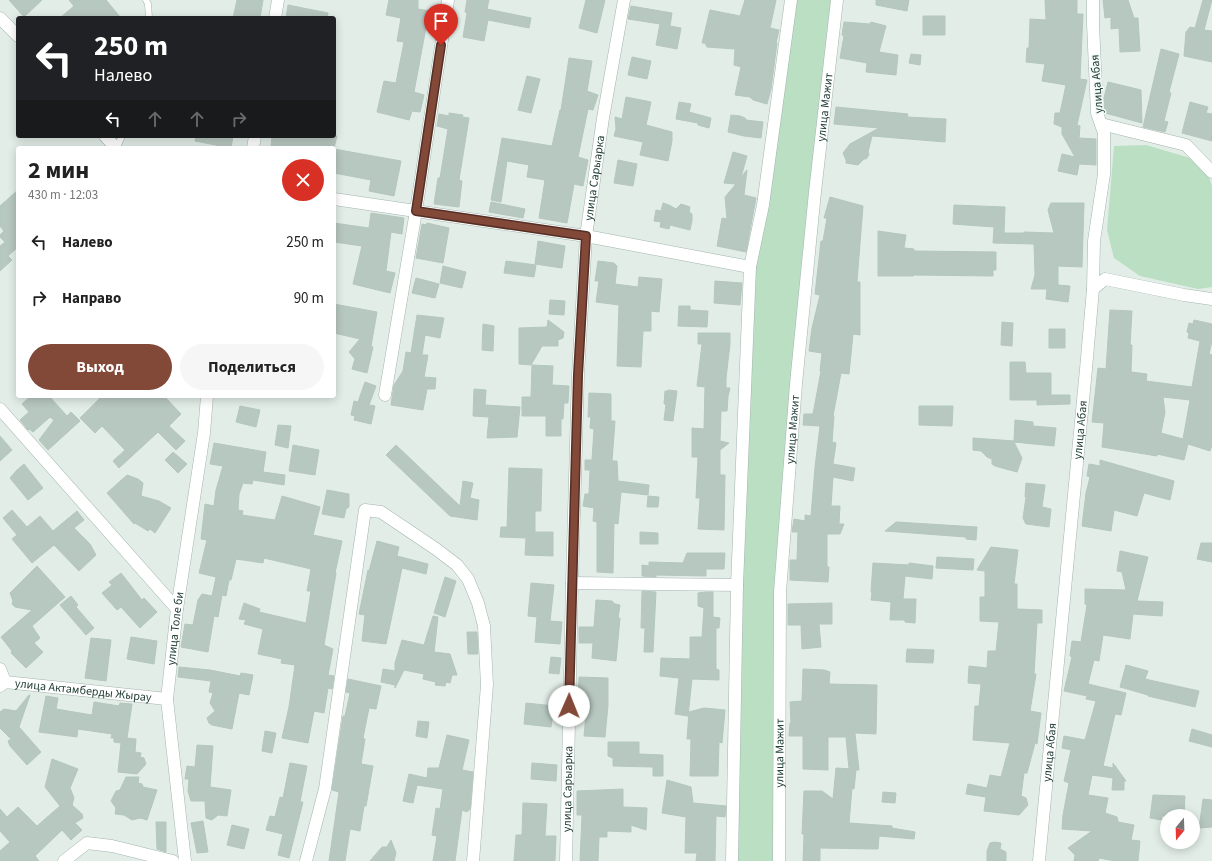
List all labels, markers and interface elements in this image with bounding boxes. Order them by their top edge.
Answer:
pin [424,4,458,45]
icon: arrive [430,10,452,32]
text: 250 m [94,26,168,66]
icon: left [28,32,80,84]
street label: улица Абая [1086,54,1108,114]
text: Налево [94,63,152,88]
street label: улица Мажит [812,71,837,142]
icon: left [102,108,124,130]
icon: ahead [144,108,166,130]
icon: ahead [186,108,208,130]
icon: right [228,108,250,130]
street label: улица Сарыарка [580,134,609,222]
text: 2 мин [28,153,89,188]
button: close [282,159,324,201]
text: 430 m · 12:03 [28,186,98,204]
icon: left [28,231,50,253]
text: Налево [62,232,113,253]
text: 250 m [286,232,324,253]
icon: right [28,287,50,309]
text: Направо [62,288,121,309]
text: 90 m [294,288,324,309]
button: Выход [28,344,172,390]
button: Поделиться [180,344,324,390]
street label: улица Мажит [781,394,804,465]
street label: улица Абая [1069,400,1091,460]
street label: улица Толе би [162,590,188,666]
street label: улица Актамберды Жырау [14,675,153,706]
position arrow [548,685,590,727]
street label: улица Мажит [771,718,788,788]
street label: улица Абая [1038,722,1061,783]
street label: улица Сарыарка [558,746,577,832]
north arrow [1160,809,1200,849]
map controls [1160,809,1200,849]

